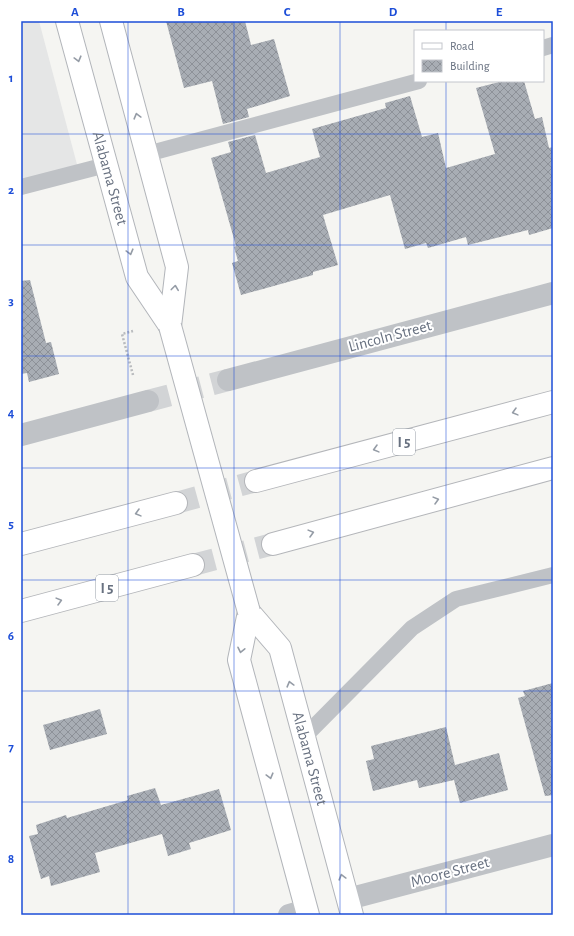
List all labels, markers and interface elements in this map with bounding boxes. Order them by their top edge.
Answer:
text: A [71,6,79,19]
text: B [177,6,185,19]
text: C [284,6,291,19]
text: D [389,6,398,19]
text: E [496,6,503,19]
legend [414,30,544,82]
text: Road [450,40,474,52]
one-way arrow [73,55,81,62]
text: Building [450,60,490,72]
text: 1 [9,72,13,85]
one-way arrow [133,113,141,119]
street label: Alabama Street [90,130,130,227]
text: 2 [8,184,14,197]
one-way arrow [125,248,134,255]
one-way arrow [170,284,179,291]
text: 3 [8,295,14,308]
street label: Lincoln Street [347,317,433,355]
text: 4 [8,407,15,420]
one-way arrow [512,407,519,416]
road number: I 5 [393,429,415,455]
one-way arrow [373,444,380,453]
one-way arrow [432,496,439,505]
one-way arrow [135,508,142,516]
text: 5 [8,518,14,531]
one-way arrow [307,530,314,538]
road number: I 5 [96,575,118,601]
one-way arrow [55,597,62,606]
text: 6 [8,630,14,643]
one-way arrow [238,647,246,653]
one-way arrow [286,681,294,688]
street label: Alabama Street [290,710,330,807]
text: 7 [8,741,14,754]
one-way arrow [265,772,274,779]
text: 8 [8,853,14,866]
street label: Moore Street [409,854,491,890]
one-way arrow [338,874,347,881]

